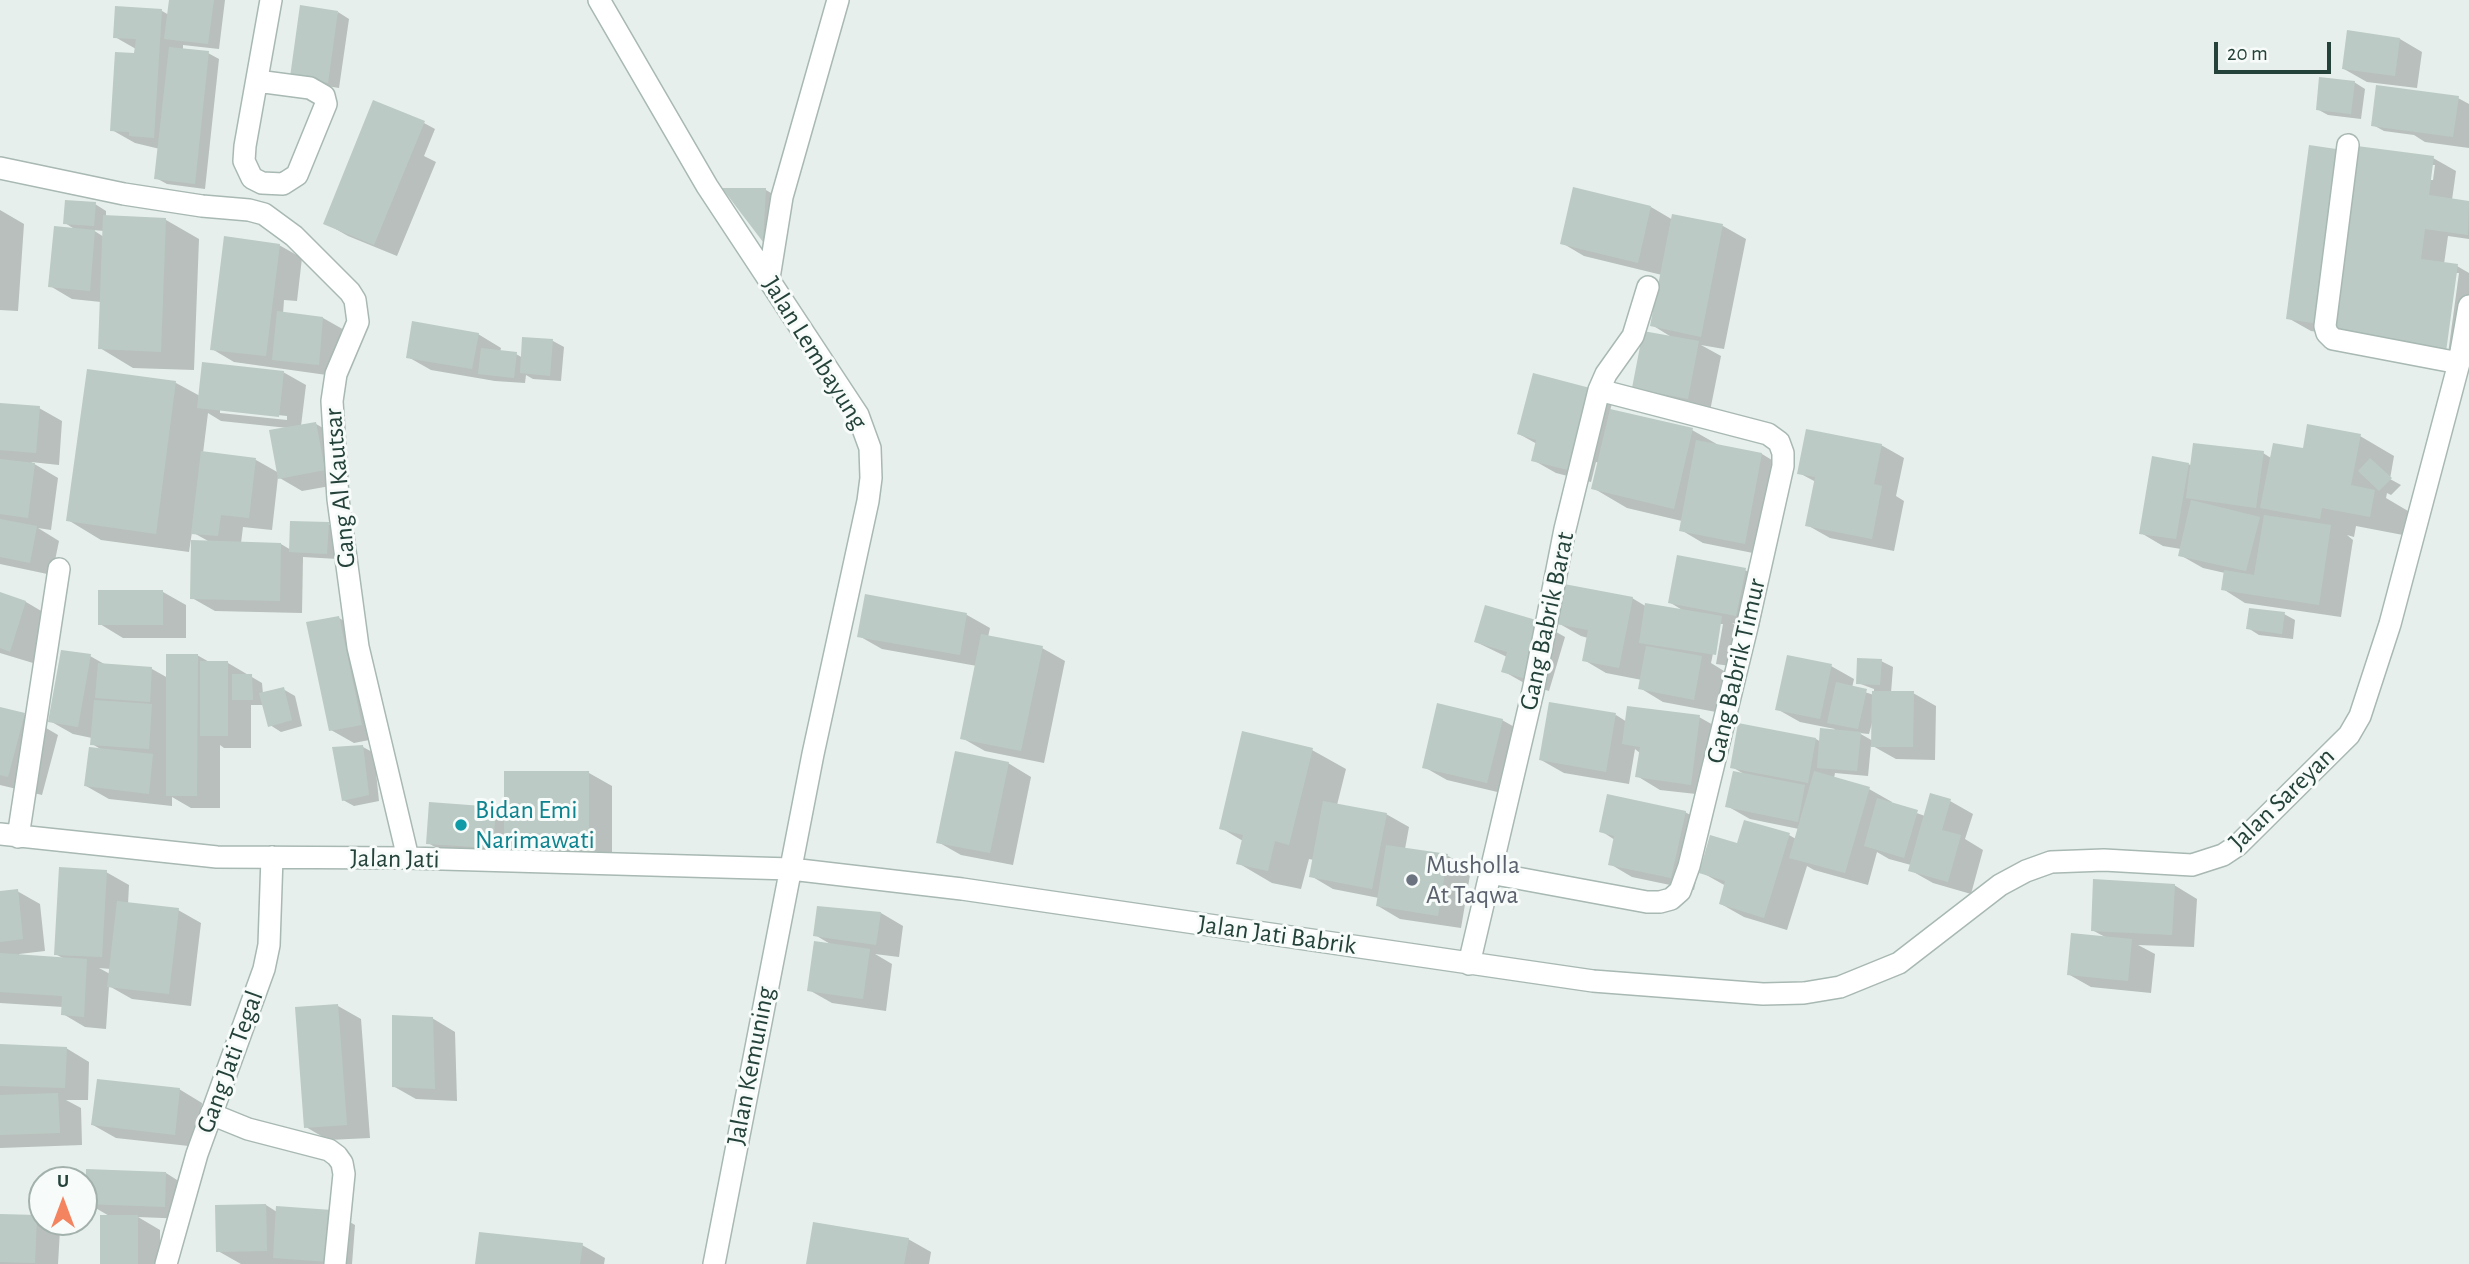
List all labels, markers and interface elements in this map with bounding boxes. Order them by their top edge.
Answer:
scale bar [2217,28,2334,72]
text: 20 m [2227,43,2268,64]
street label: Jalan Lembayung [756,271,874,435]
street label: Gang Al Kautsar [317,407,363,569]
street label: Gang Babrik Barat [1513,529,1581,713]
street label: Gang Babrik Timur [1700,576,1772,766]
street label: Jalan Sareyan [2223,741,2341,857]
place label: Bidan Emi Narimawati [475,794,595,856]
marker: Bidan Emi Narimawati [453,817,469,833]
street label: Jalan Jati [350,843,440,875]
place label: Musholla At Taqwa [1426,849,1520,910]
marker: Musholla At Taqwa [1404,872,1420,888]
street label: Jalan Jati Babrik [1196,908,1358,962]
street label: Jalan Kemuning [720,984,782,1148]
street label: Gang Jati Tegal [190,986,270,1138]
north arrow [28,1166,98,1236]
text: U [57,1172,69,1191]

